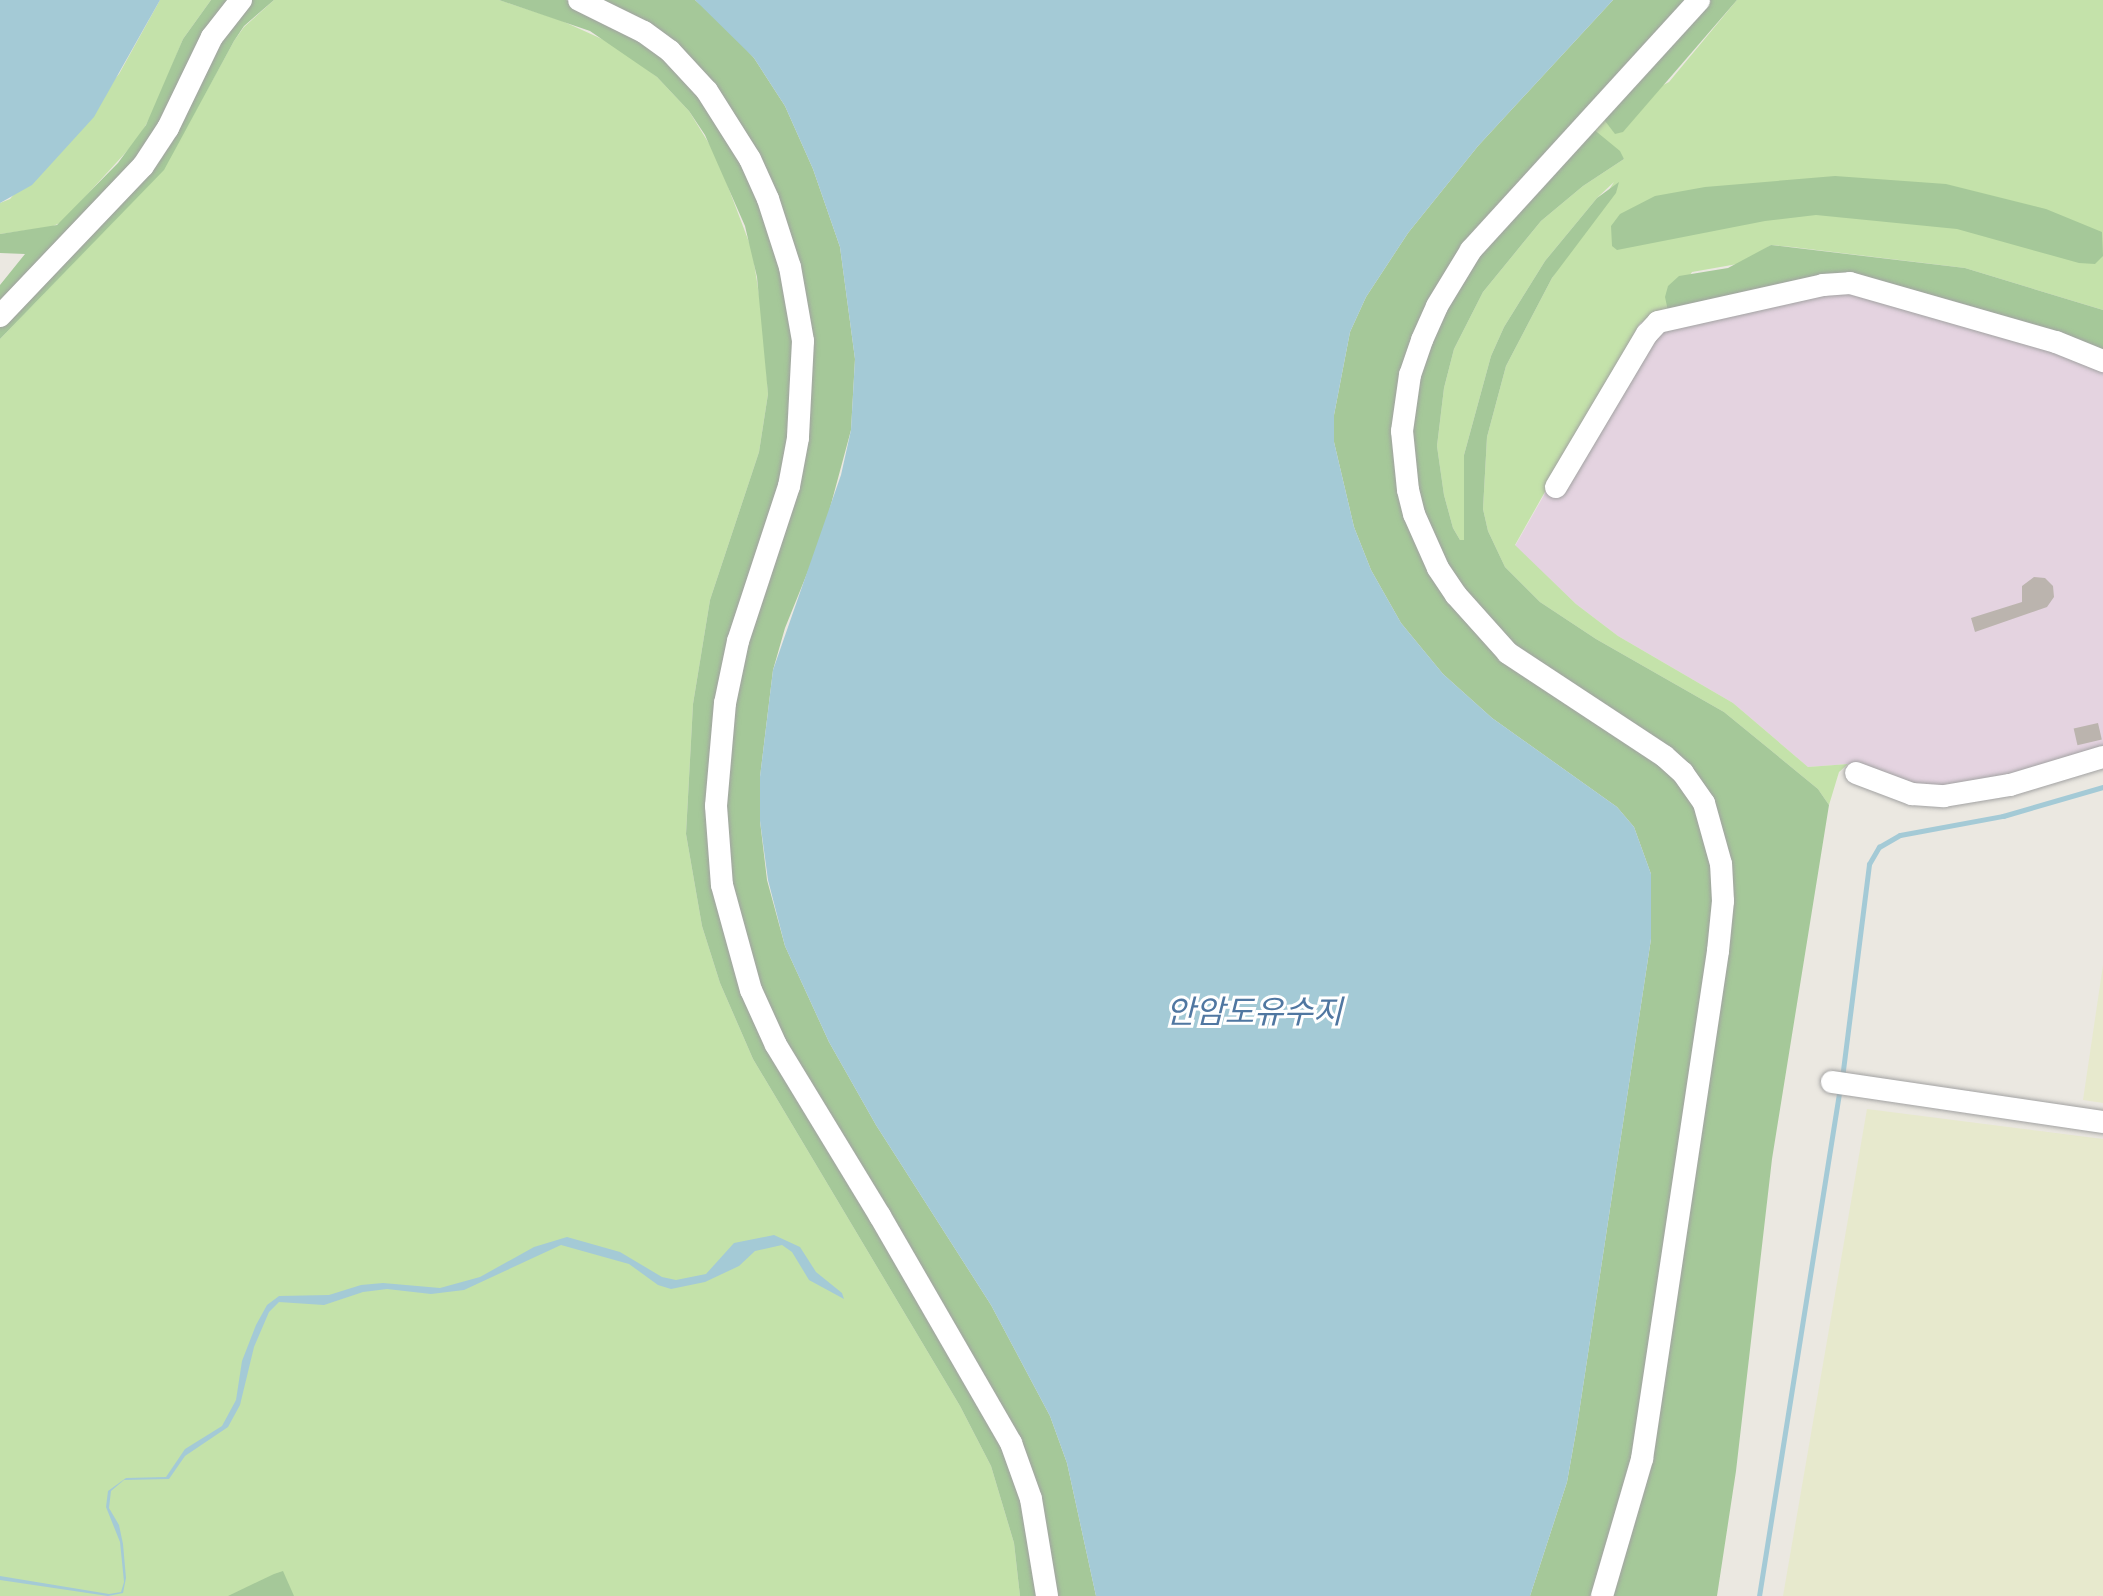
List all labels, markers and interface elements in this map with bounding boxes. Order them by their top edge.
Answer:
water label: 안암도유수지 [1166,995,1342,1033]

